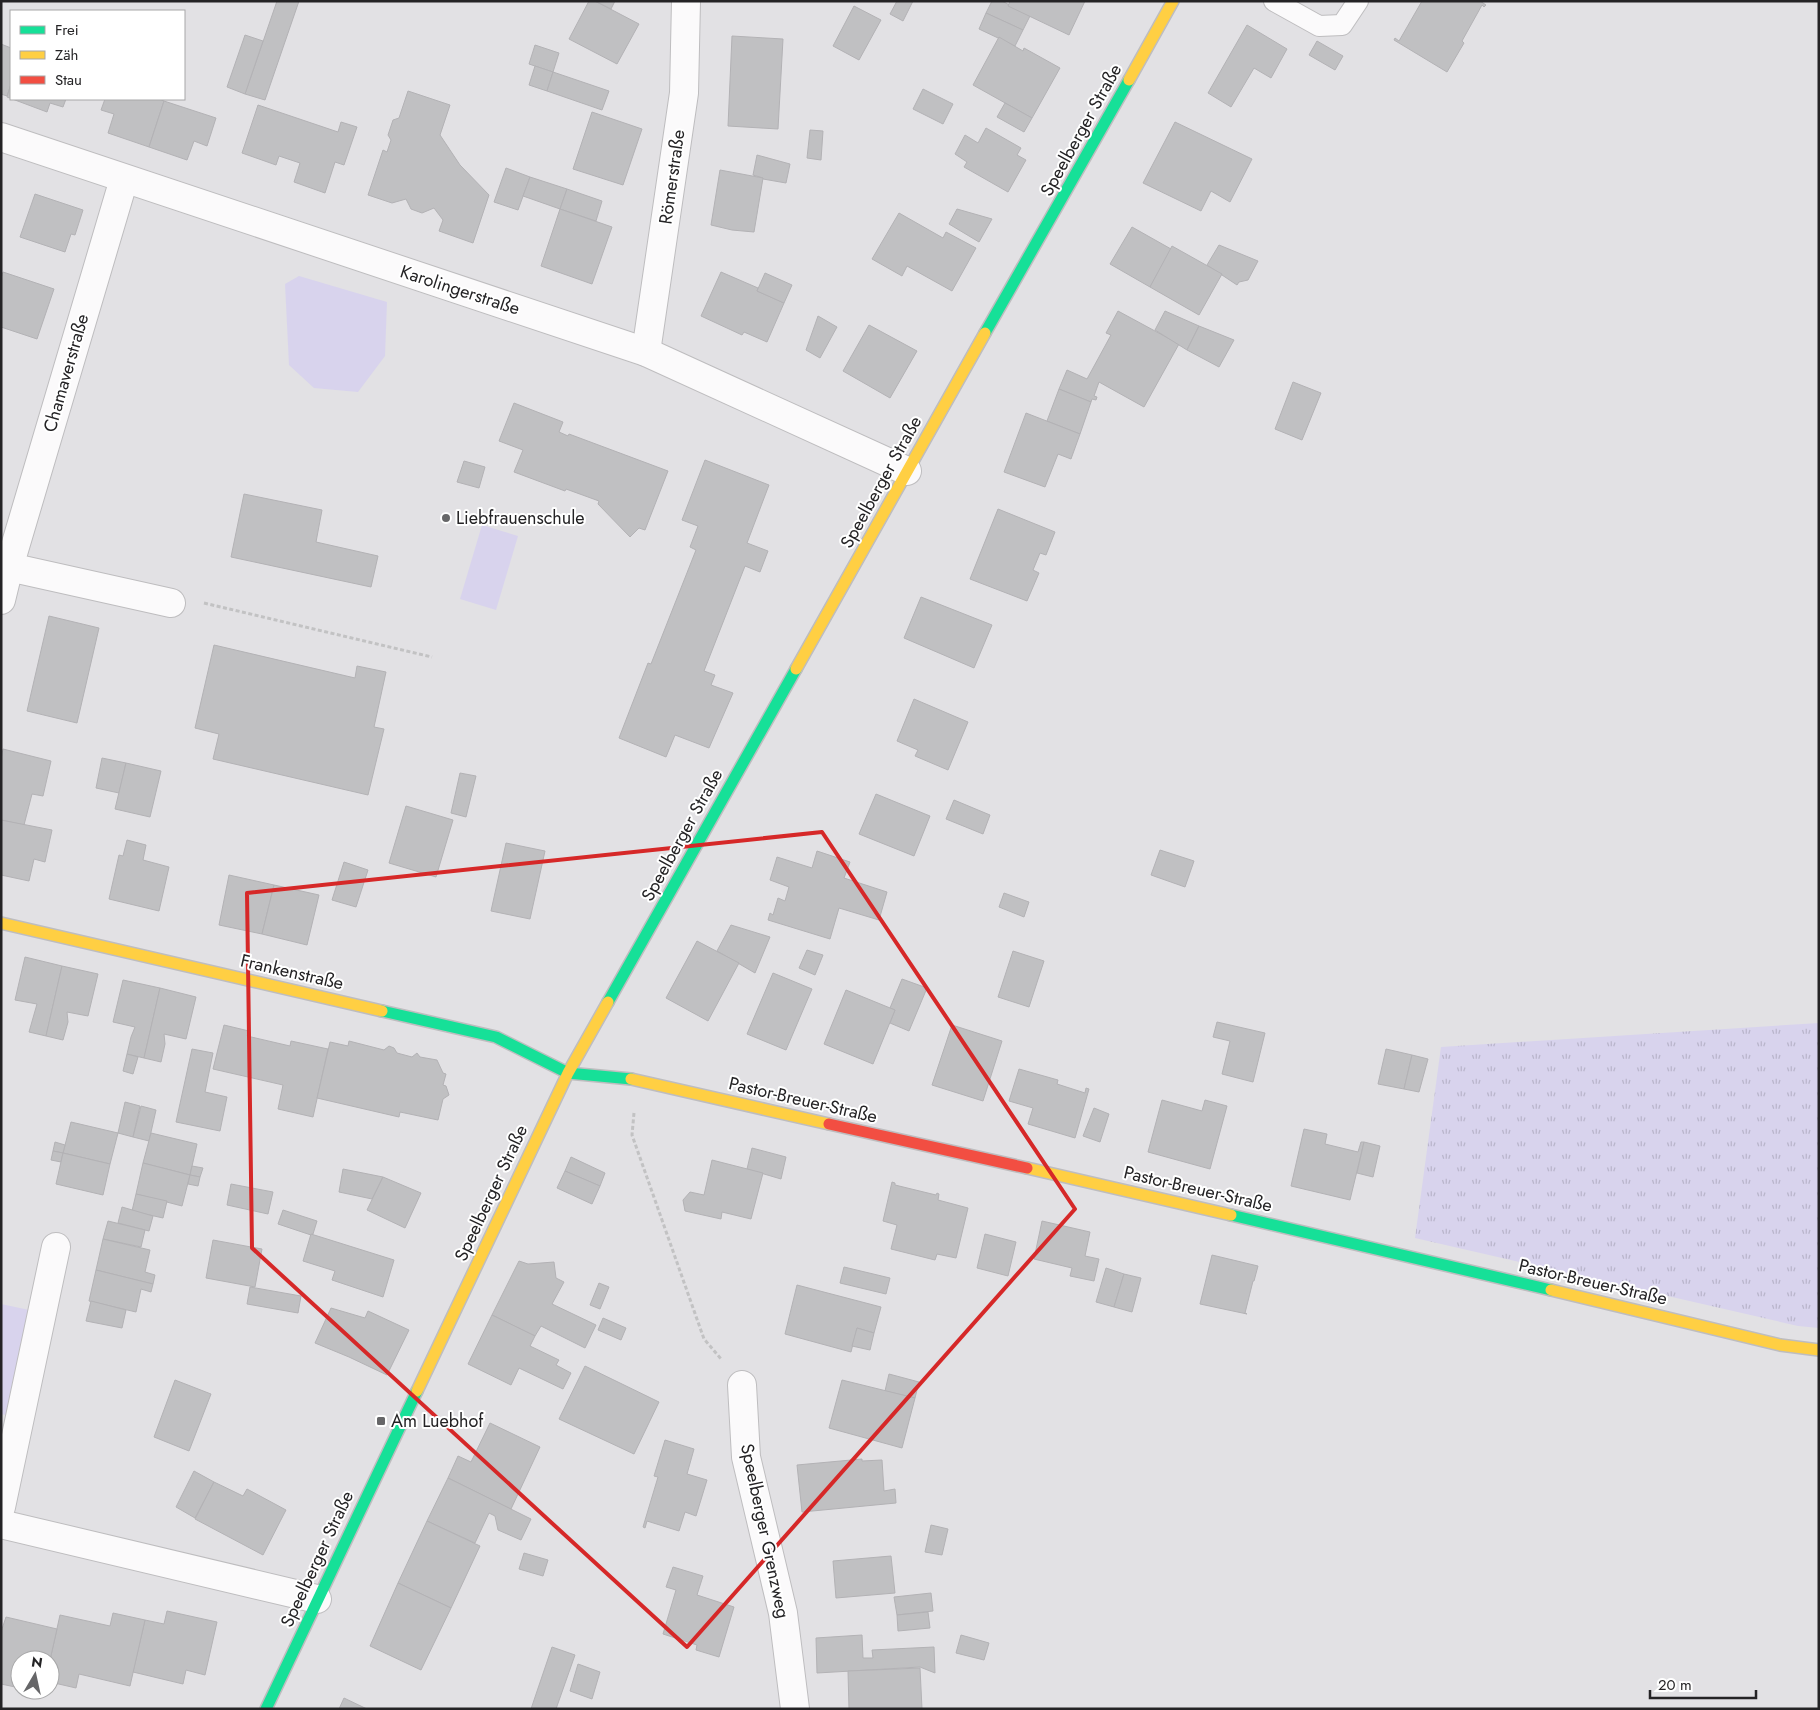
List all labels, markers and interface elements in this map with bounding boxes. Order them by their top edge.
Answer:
legend [10,10,185,100]
text: Frei [55,19,79,41]
text: Zäh [55,44,78,66]
street label: Speelberger Straße [1034,59,1128,201]
text: Stau [55,69,82,91]
street label: Römerstraße [652,128,692,226]
street label: Karolingerstraße [397,258,523,322]
street label: Chamaverstraße [37,311,95,435]
street label: Speelberger Straße [834,411,928,553]
place label: Liebfrauenschule [456,505,585,531]
marker: Liebfrauenschule [440,512,452,524]
street label: Speelberger Straße [635,764,729,906]
street label: Frankenstraße [238,948,346,996]
street label: Pastor-Breuer-Straße [726,1070,880,1130]
street label: Speelberger Straße [448,1121,534,1265]
street label: Pastor-Breuer-Straße [1121,1159,1275,1219]
street label: Pastor-Breuer-Straße [1516,1252,1670,1312]
place label: Am Luebhof [391,1408,484,1434]
marker: Am Luebhof [375,1415,387,1427]
street label: Speelberger Grenzweg [734,1441,796,1621]
street label: Speelberger Straße [274,1487,360,1631]
north arrow [10,1650,60,1700]
text: N [30,1651,44,1673]
scale bar [1650,1668,1756,1700]
text: 20 m [1658,1674,1692,1696]

